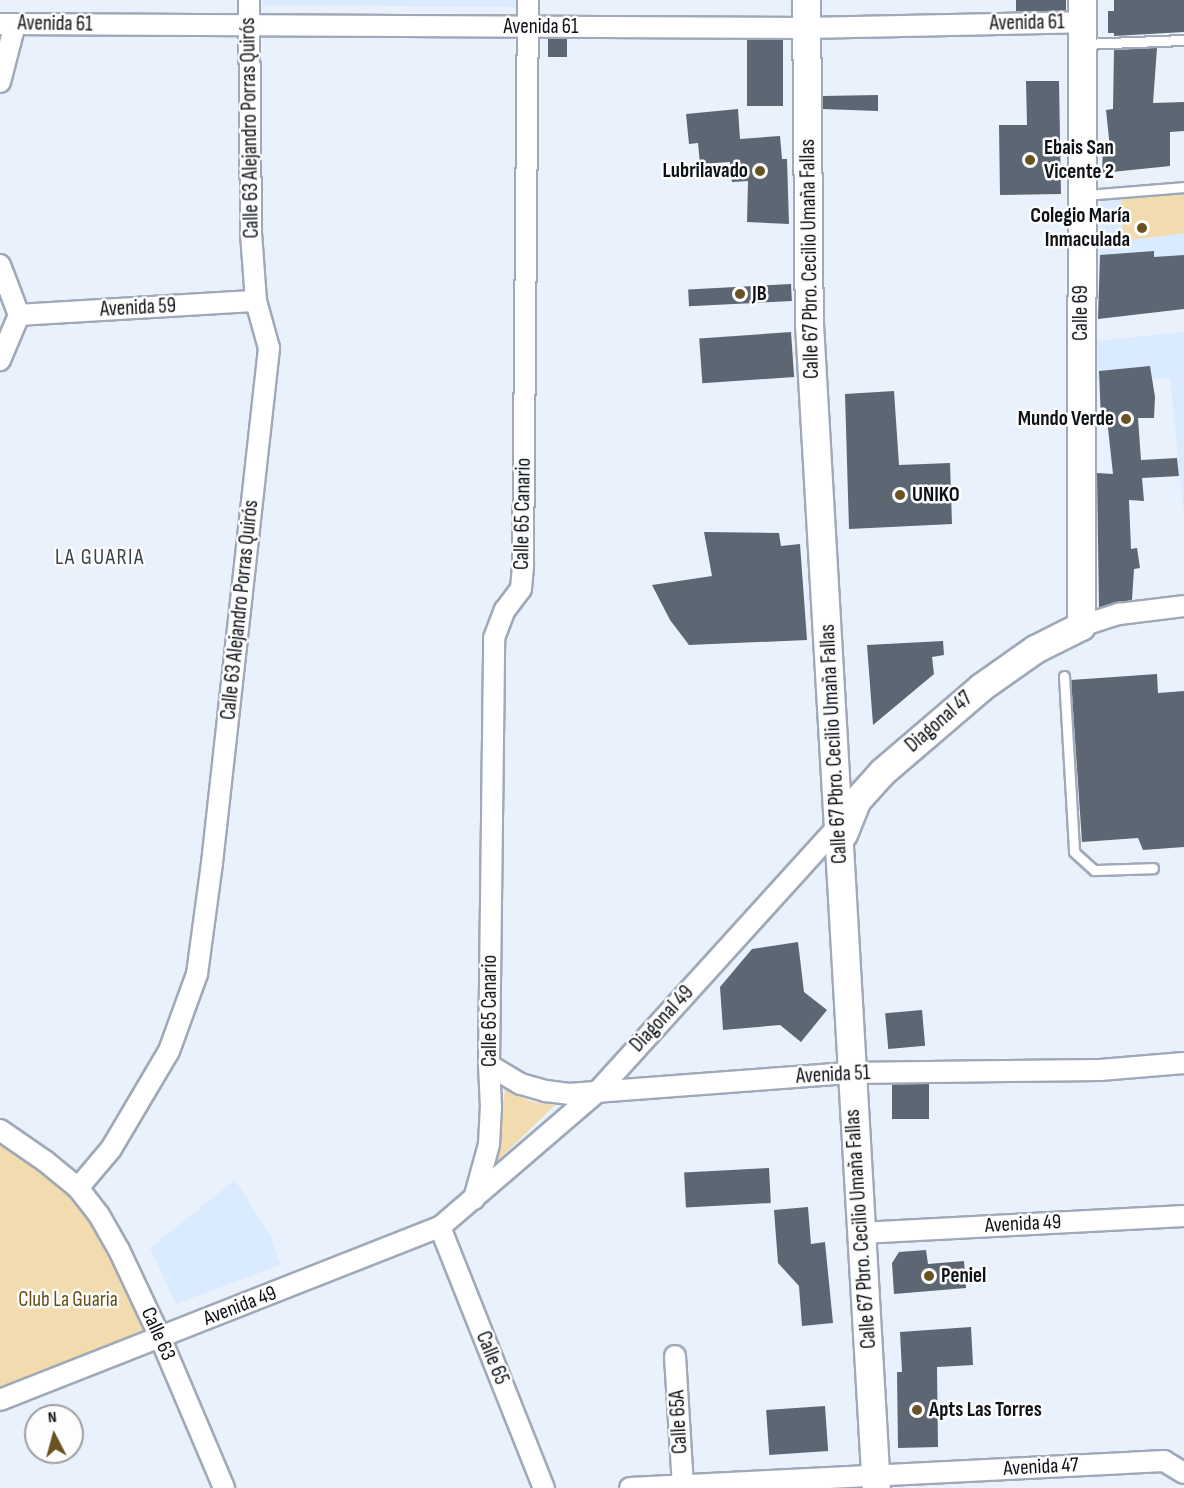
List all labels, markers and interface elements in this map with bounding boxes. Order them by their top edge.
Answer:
street label: Avenida 61 [989,10,1065,36]
street label: Avenida 61 [17,11,93,37]
street label: Avenida 61 [504,14,578,40]
street label: Calle 63 Alejandro Porras Quirós [235,17,265,239]
place label: Ebais San Vicente 2 [1044,135,1114,185]
street label: Calle 67 Pbro. Cecilio Umaña Fallas [795,139,825,379]
marker: Ebais San Vicente 2 [1021,151,1039,169]
place label: Lubrilavado [663,158,748,184]
marker: Lubrilavado [753,164,767,178]
place label: Colegio María Inmaculada [1030,203,1130,253]
marker: Colegio María Inmaculada [1135,221,1149,235]
place label: JB [752,281,767,307]
street label: Calle 69 [1068,285,1094,341]
marker: JB [733,287,747,301]
street label: Avenida 59 [99,293,177,323]
place label: Mundo Verde [1018,406,1114,432]
marker: Mundo Verde [1119,412,1133,426]
street label: Calle 65 Canario [509,458,537,570]
place label: UNIKO [912,482,960,508]
marker: UNIKO [893,488,907,502]
street label: Calle 63 Alejandro Porras Quirós [216,499,264,721]
district label: LA GUARIA [55,545,145,571]
street label: Calle 67 Pbro. Cecilio Umaña Fallas [815,623,853,865]
street label: Diagonal 47 [900,686,978,758]
street label: Calle 65 Canario [477,955,503,1067]
street label: Diagonal 49 [625,981,699,1057]
street label: Avenida 51 [795,1060,871,1090]
street label: Calle 67 Pbro. Cecilio Umaña Fallas [840,1108,882,1350]
street label: Avenida 49 [984,1209,1062,1239]
place label: Peniel [941,1263,986,1289]
marker: Peniel [922,1269,936,1283]
street label: Avenida 49 [200,1281,280,1331]
park label: Club La Guaria [18,1287,118,1313]
street label: Calle 63 [135,1304,181,1364]
street label: Calle 65 [470,1328,514,1388]
street label: Calle 65A [665,1389,693,1455]
place label: Apts Las Torres [929,1397,1042,1423]
marker: Apts Las Torres [910,1403,924,1417]
north arrow [24,1404,84,1464]
text: N [47,1408,58,1427]
street label: Avenida 47 [1003,1452,1079,1482]

